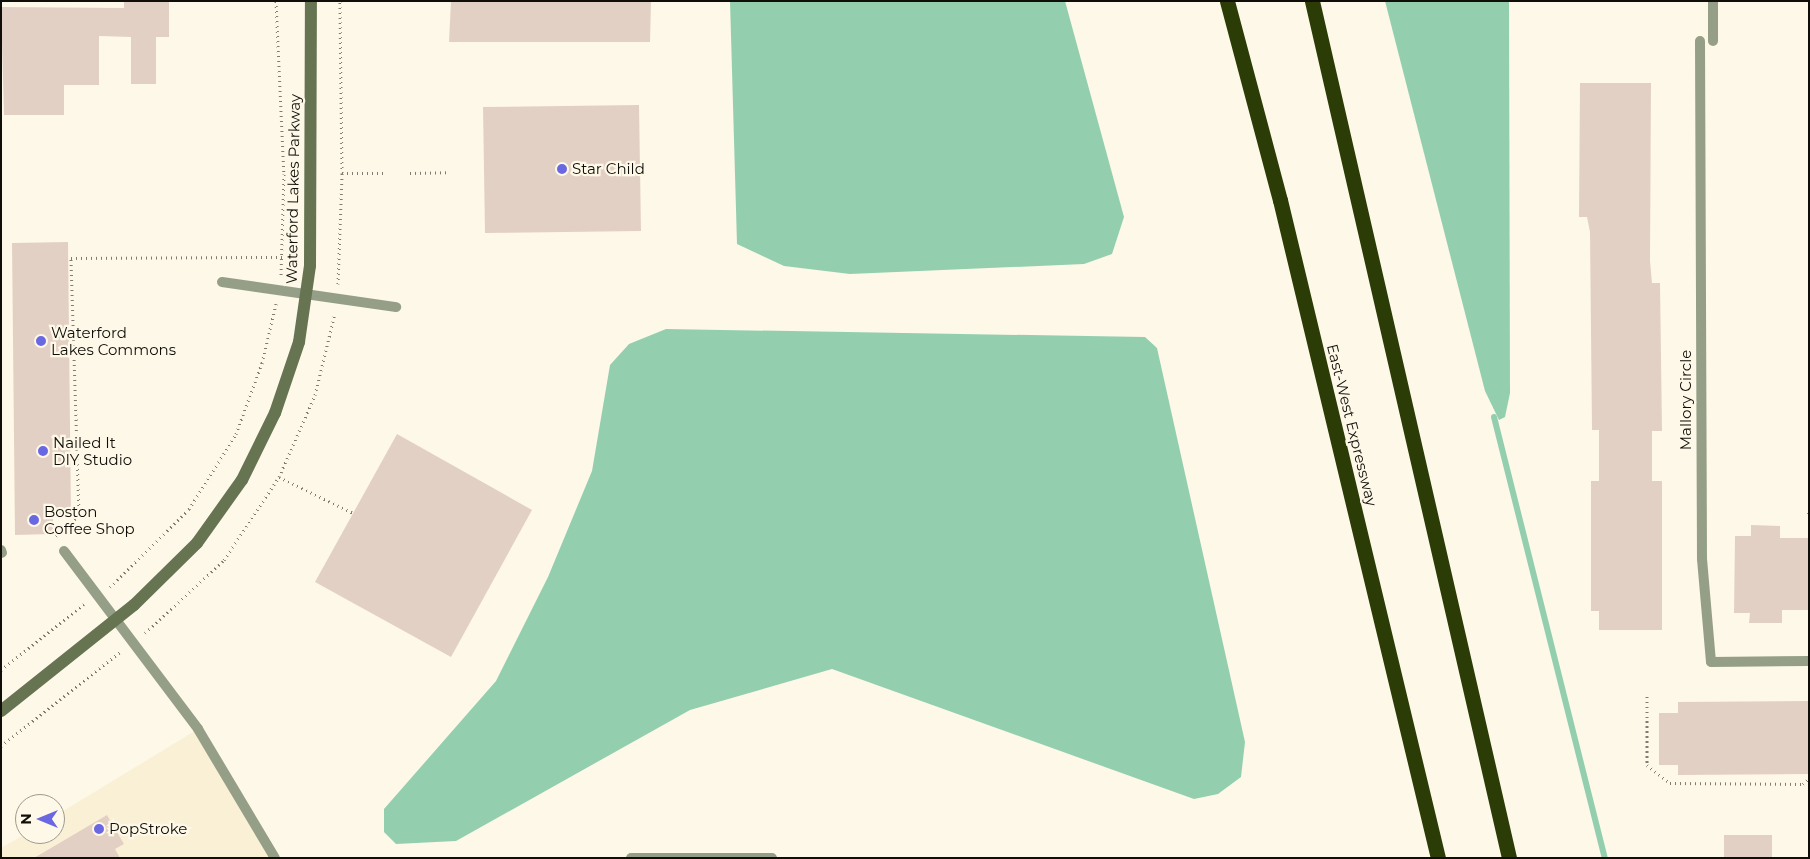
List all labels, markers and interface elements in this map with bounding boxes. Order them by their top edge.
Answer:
street label: Waterford Lakes Parkway [282,94,304,284]
place label: Star Child [572,160,645,178]
marker: Star Child [556,163,568,175]
place label: Waterford Lakes Commons [51,323,176,358]
marker: Waterford Lakes Commons [35,335,47,347]
street label: East-West Expressway [1323,342,1381,508]
street label: Mallory Circle [1677,350,1695,450]
place label: Nailed It DIY Studio [53,433,132,468]
marker: Nailed It DIY Studio [37,445,49,457]
place label: Boston Coffee Shop [44,502,135,537]
marker: Boston Coffee Shop [28,514,40,526]
north arrow [15,794,65,844]
text: N [17,813,35,825]
place label: PopStroke [109,820,187,838]
marker: PopStroke [93,823,105,835]

